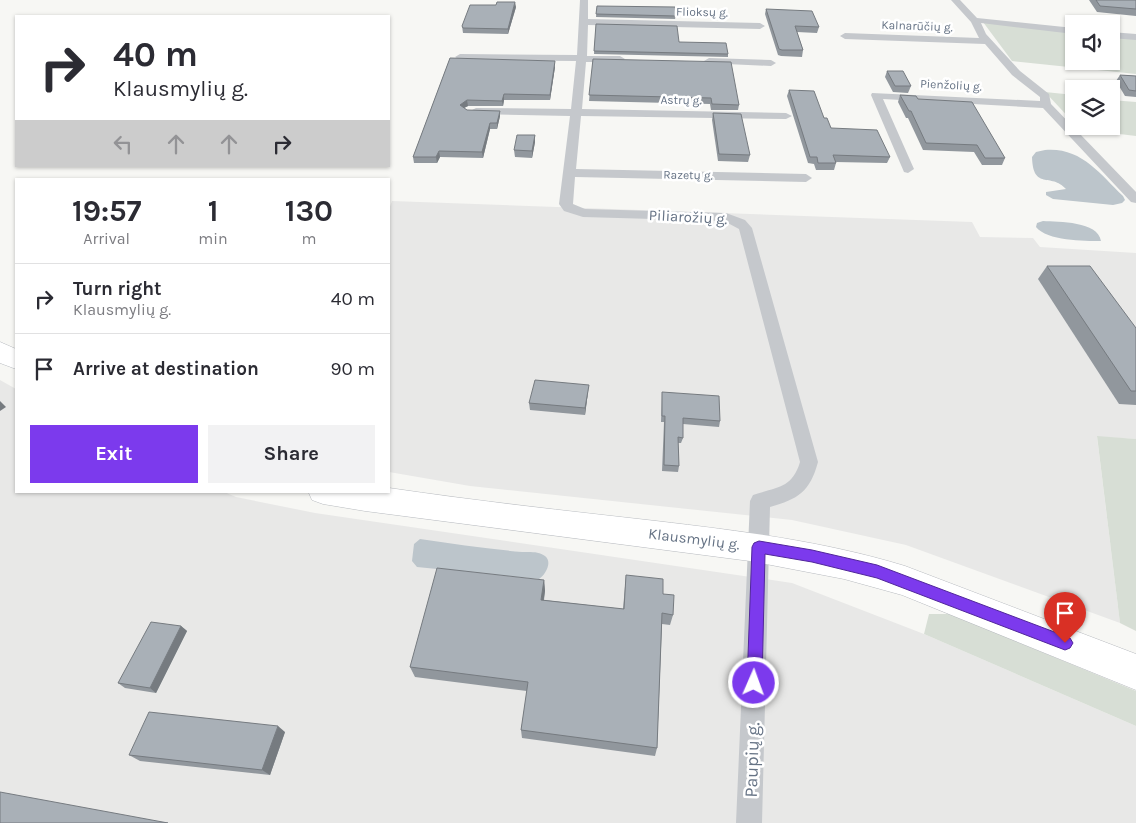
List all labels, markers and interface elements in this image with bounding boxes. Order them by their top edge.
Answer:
street label: Flioksų g. [676,5,728,19]
map controls [1065,15,1120,135]
button: sound [1065,15,1120,70]
street label: Kalnarūčių g. [881,18,953,34]
text: 40 m [113,34,198,75]
icon: right [30,35,95,100]
text: Klausmylių g. [113,76,248,102]
street label: Pienžolių g. [920,76,982,94]
button: layers [1065,80,1120,135]
street label: Astrų g. [660,93,702,107]
icon: left [109,130,137,158]
icon: ahead [162,130,190,158]
icon: ahead [215,130,243,158]
icon: right [268,130,296,158]
street label: Razetų g. [663,168,713,182]
text: 19:57 [72,193,141,229]
text: 1 [208,193,218,229]
text: 130 [285,193,333,229]
street label: Piliarožių g. [648,206,728,228]
text: Arrival [83,229,130,248]
text: min [198,229,228,248]
text: m [301,229,316,248]
text: Turn right [73,278,162,300]
icon: right [30,285,58,313]
text: 40 m [331,288,375,310]
text: Klausmylių g. [73,300,171,319]
icon: arrive [30,355,58,383]
text: Arrive at destination [73,358,259,380]
text: 90 m [330,358,375,380]
button: Exit [30,425,198,483]
button: Share [208,425,375,483]
street label: Klausmylių g. [647,524,741,554]
pin [1044,592,1086,643]
icon: arrive [1051,599,1079,627]
position arrow [727,656,779,708]
street label: Paupių g. [740,722,764,798]

